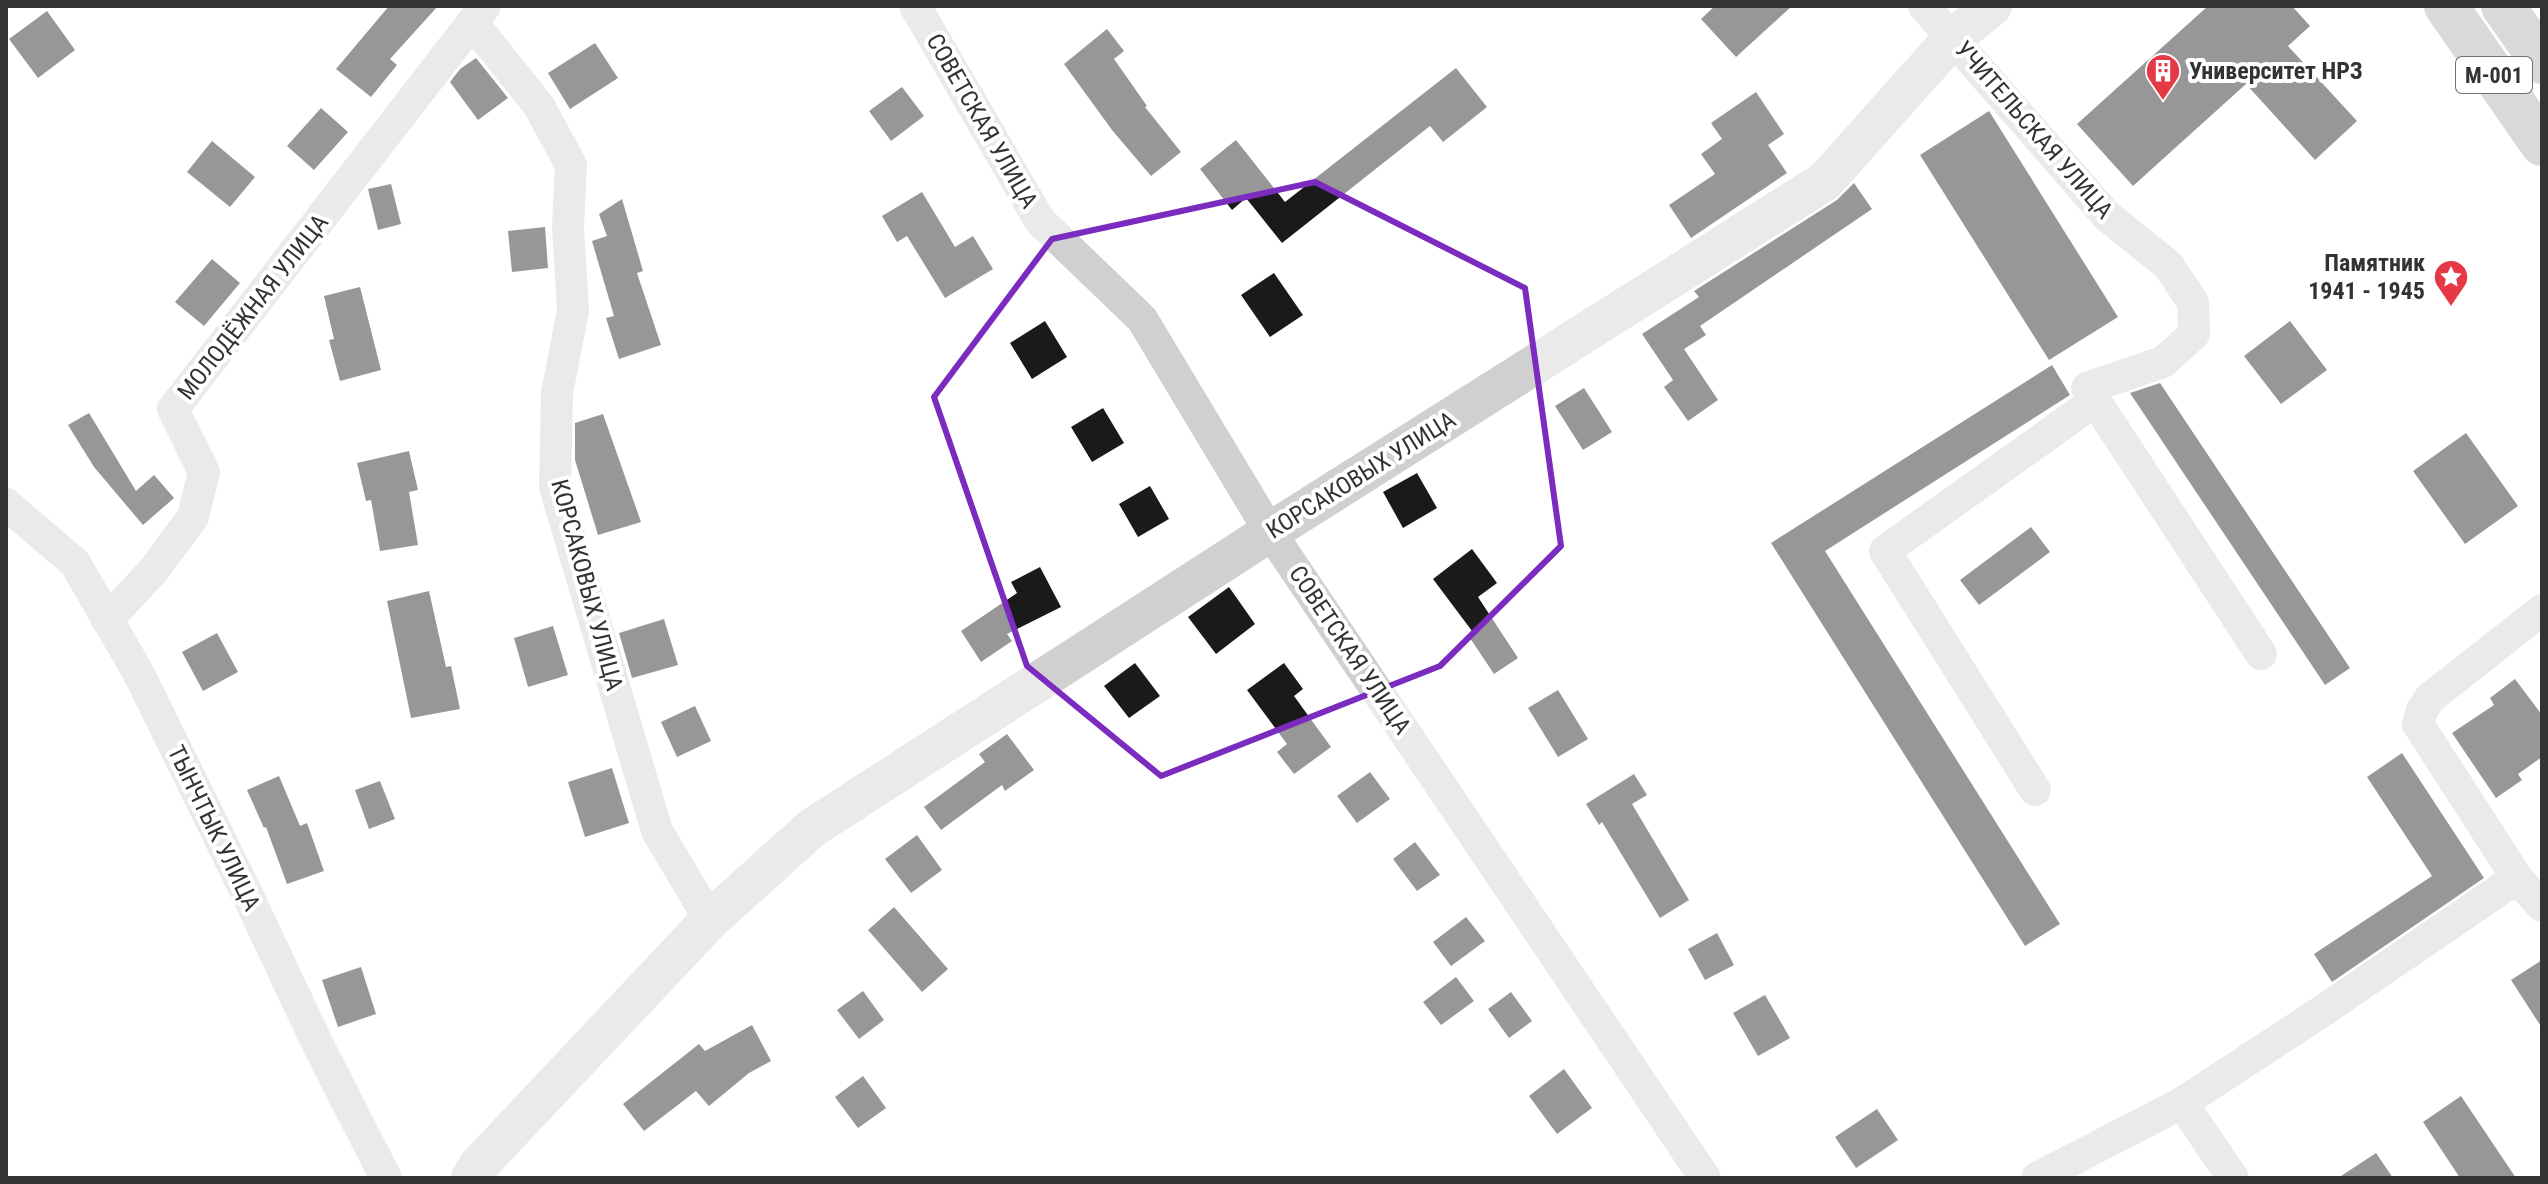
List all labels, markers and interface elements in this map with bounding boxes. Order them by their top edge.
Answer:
street label: СОВЕТСКАЯ УЛИЦА [921,29,1043,213]
street label: УЧИТЕЛЬСКАЯ УЛИЦА [1949,36,2119,225]
building icon: Университет НРЗ [2144,52,2182,102]
place label: Университет НРЗ [2189,57,2363,85]
road number: M-001 [2456,57,2532,93]
street label: МОЛОДЁЖНАЯ УЛИЦА [172,209,334,405]
place label: Памятник 1941 - 1945 [2308,249,2425,305]
place icon: Памятник 1941 - 1945 [2432,258,2470,308]
street label: КОРСАКОВЫХ УЛИЦА [1261,405,1461,545]
street label: КОРСАКОВЫХ УЛИЦА [545,476,629,694]
street label: СОВЕТСКАЯ УЛИЦА [1283,561,1417,740]
street label: ТЫНЧТЫК УЛИЦА [162,741,266,915]

